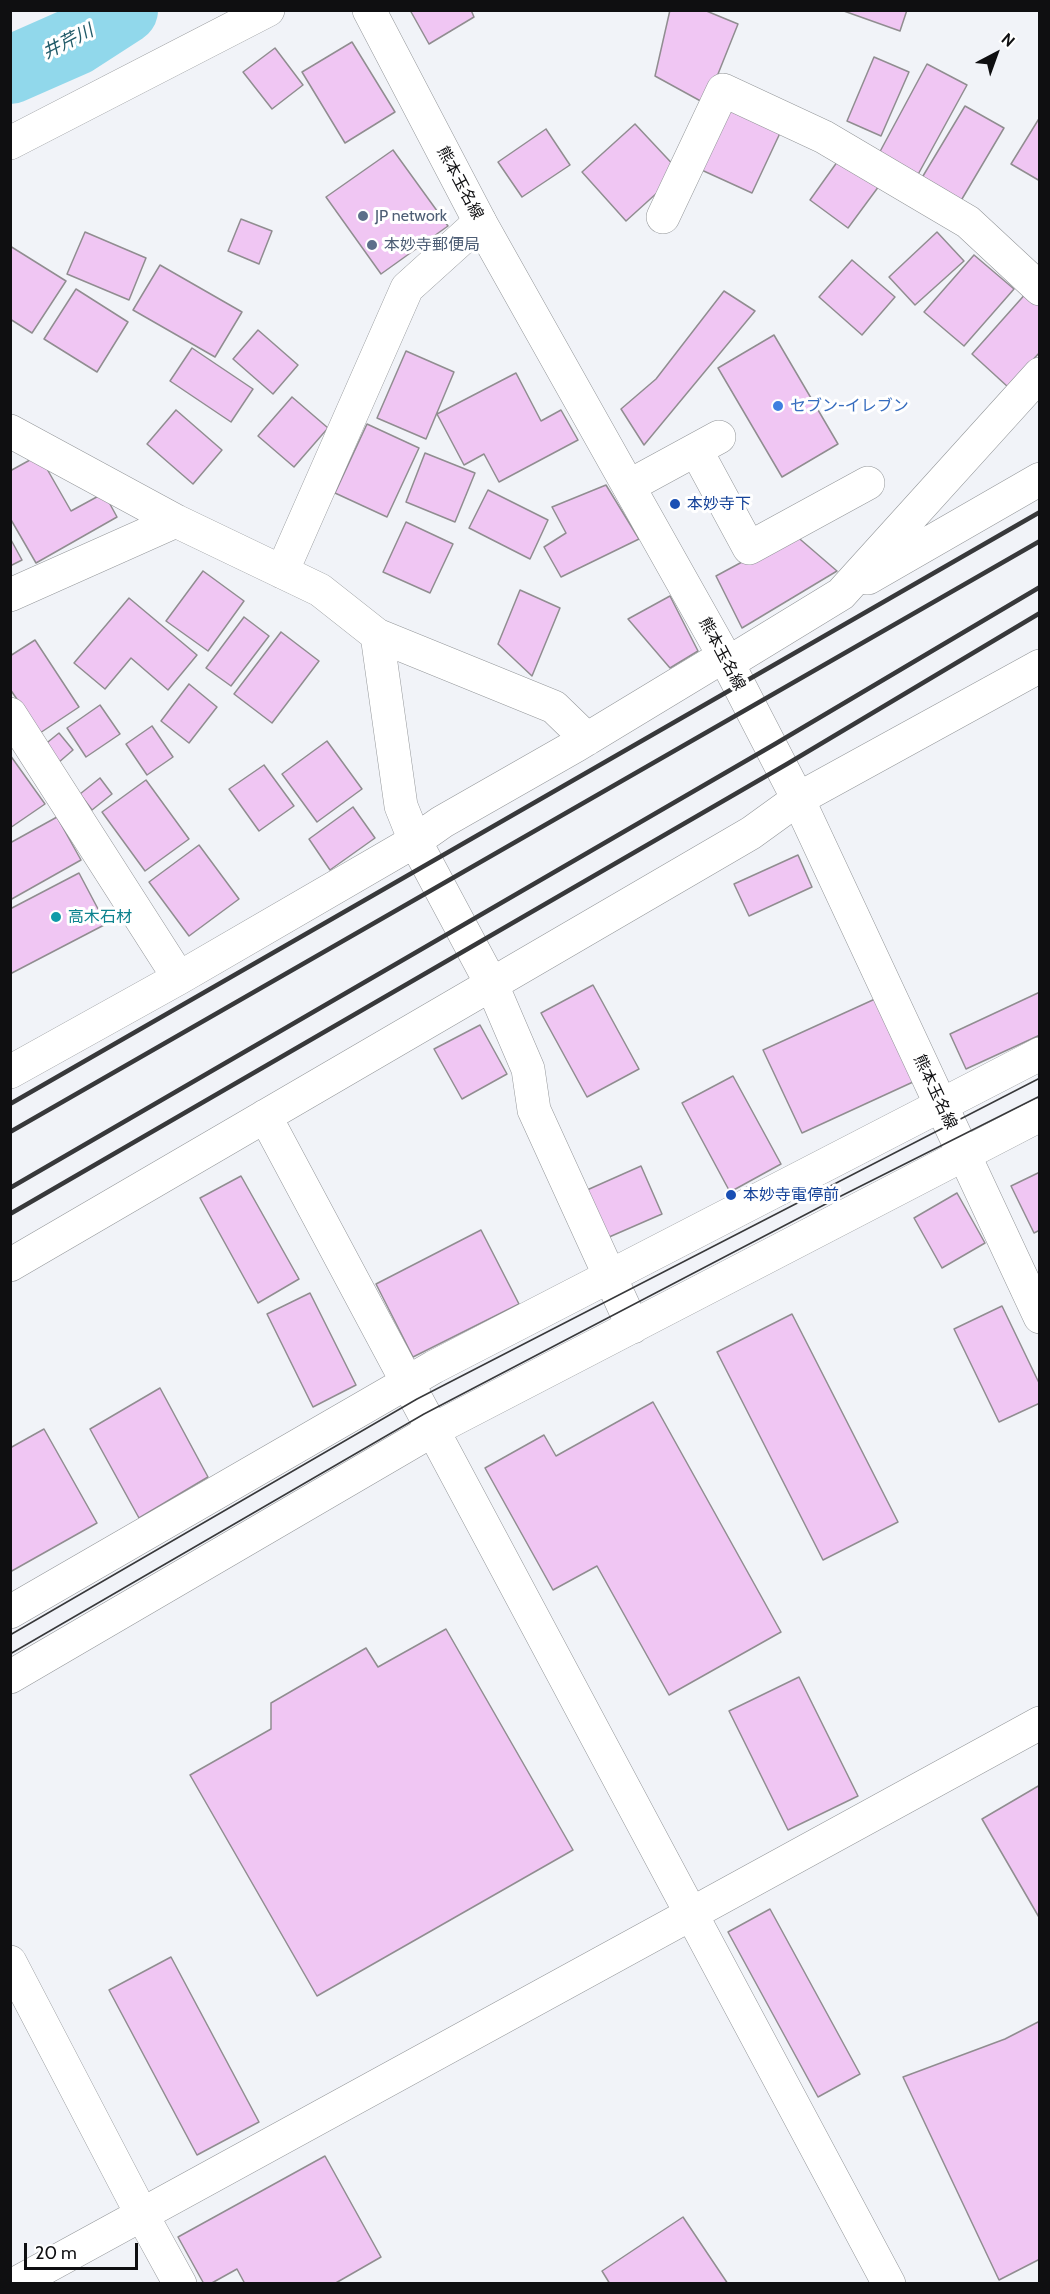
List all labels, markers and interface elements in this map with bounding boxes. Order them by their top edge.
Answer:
water label: 井芹川 [39,20,97,64]
north arrow [966,24,1026,84]
text: N [998,29,1019,51]
street label: 熊本玉名線 [433,143,487,223]
place label: JP network [375,206,447,226]
marker: JP network [356,209,370,223]
place label: 本妙寺郵便局 [384,235,480,255]
marker: 本妙寺郵便局 [365,238,379,252]
place label: セブン-イレブン [790,396,909,416]
marker: セブン-イレブン [771,399,785,413]
place label: 本妙寺下 [687,494,751,514]
marker: 本妙寺下 [668,497,682,511]
street label: 熊本玉名線 [695,614,749,694]
place label: 高木石材 [68,907,132,927]
marker: 高木石材 [49,910,63,924]
street label: 熊本玉名線 [909,1052,961,1132]
place label: 本妙寺電停前 [743,1185,839,1205]
marker: 本妙寺電停前 [724,1188,738,1202]
scale bar [27,2231,141,2269]
text: 20 m [35,2242,77,2264]

